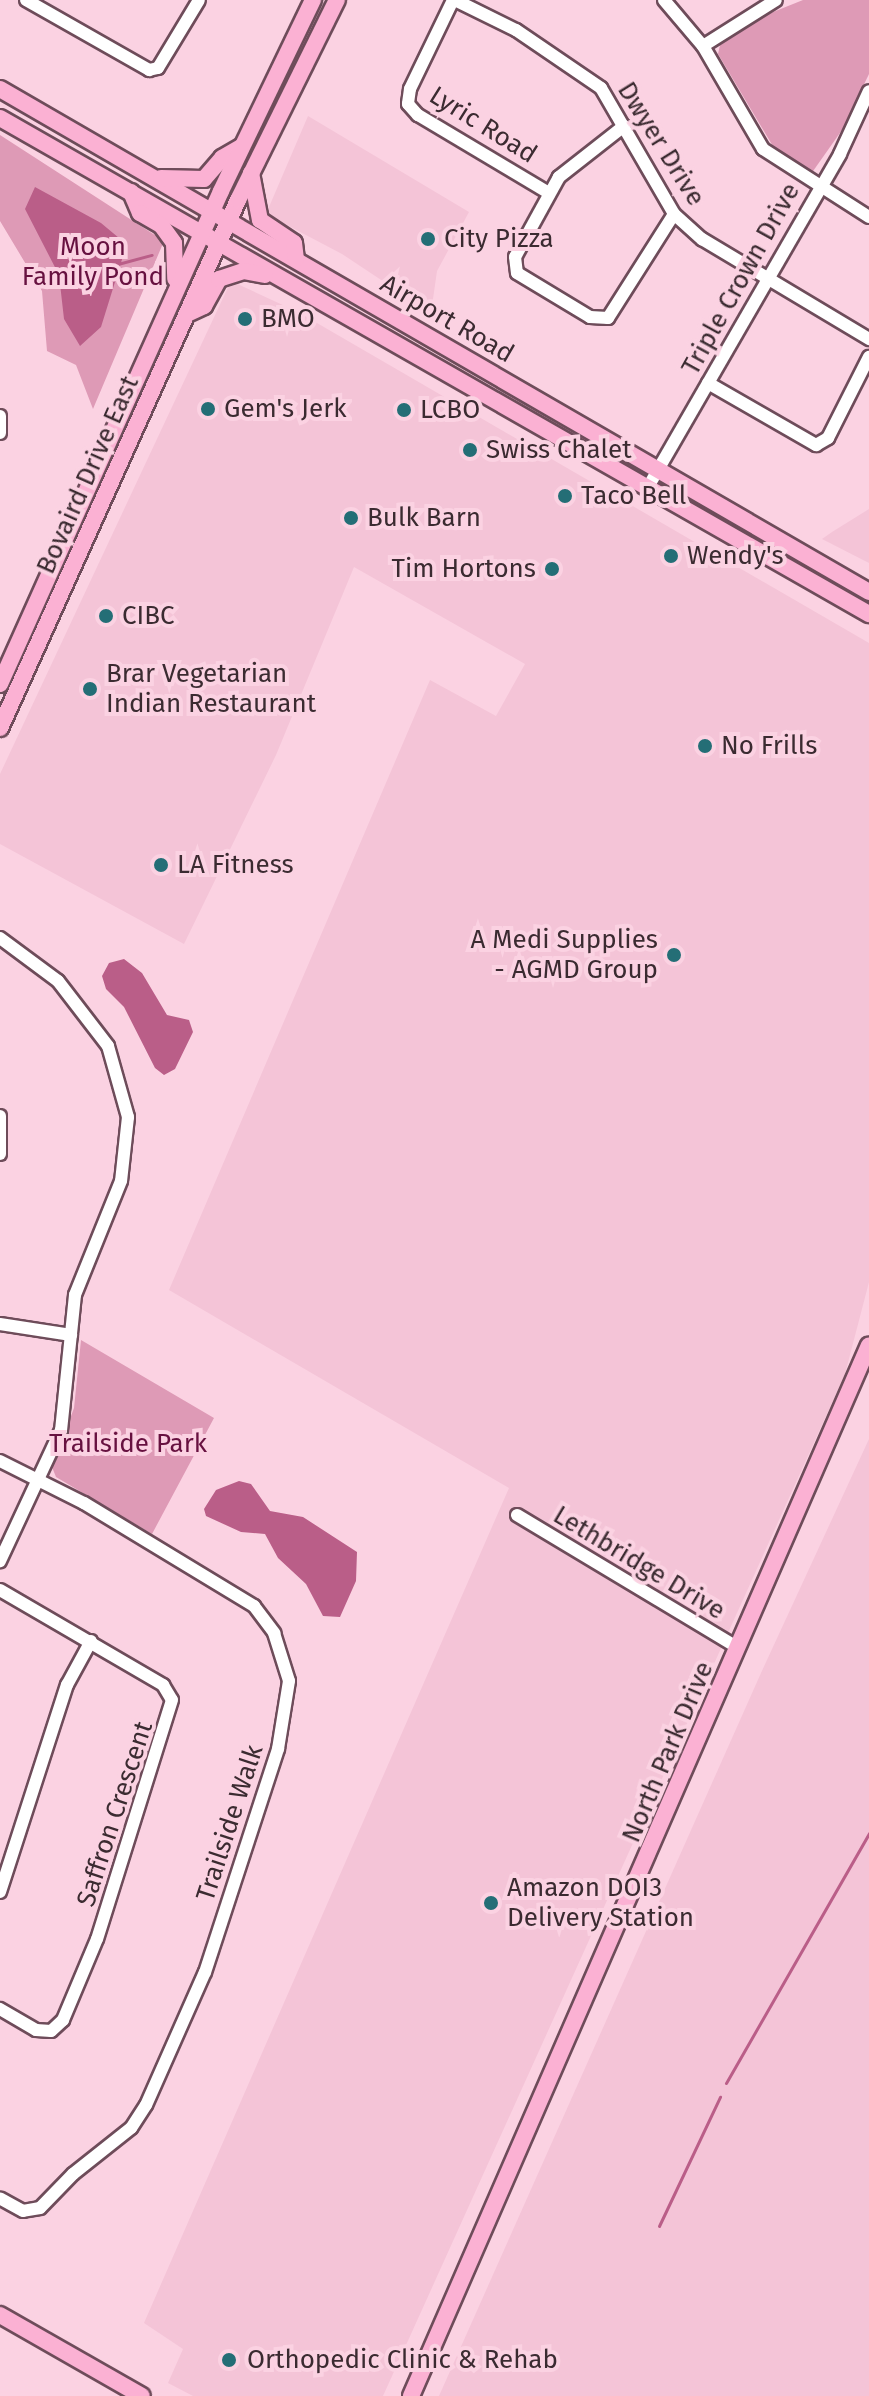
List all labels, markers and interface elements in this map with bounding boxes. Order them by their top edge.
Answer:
street label: Dwyer Drive [611,76,711,212]
street label: Lyric Road [424,80,542,170]
street label: Triple Crown Drive [675,178,807,380]
place label: City Pizza [444,223,554,255]
marker: City Pizza [419,230,437,248]
park label: Moon Family Pond [22,231,164,292]
street label: Airport Road [375,268,519,370]
place label: BMO [261,303,315,335]
marker: BMO [236,310,254,328]
street label: Bovaird Drive East [30,371,146,579]
place label: Gem's Jerk [224,393,347,425]
place label: LCBO [420,394,480,426]
marker: Gem's Jerk [199,400,217,418]
marker: LCBO [395,401,413,419]
place label: Swiss Chalet [486,434,632,466]
marker: Swiss Chalet [461,441,479,459]
place label: Taco Bell [581,480,686,512]
marker: Taco Bell [556,487,574,505]
place label: Bulk Barn [367,502,481,534]
marker: Bulk Barn [342,509,360,527]
place label: Wendy's [687,540,784,572]
marker: Wendy's [662,547,680,565]
place label: Tim Hortons [392,553,536,585]
marker: Tim Hortons [543,560,561,578]
place label: CIBC [122,600,175,632]
marker: CIBC [97,607,115,625]
place label: Brar Vegetarian Indian Restaurant [106,658,316,720]
marker: Brar Vegetarian Indian Restaurant [81,680,99,698]
place label: No Frills [721,730,817,762]
marker: No Frills [696,737,714,755]
place label: LA Fitness [177,849,294,881]
marker: LA Fitness [152,856,170,874]
place label: A Medi Supplies - AGMD Group [471,924,658,986]
marker: A Medi Supplies - AGMD Group [665,946,683,964]
park label: Trailside Park [49,1428,207,1460]
street label: Lethbridge Drive [548,1500,730,1626]
street label: North Park Drive [616,1657,720,1847]
street label: Saffron Crescent [70,1718,160,1910]
street label: Trailside Walk [190,1741,270,1905]
place label: Amazon DOI3 Delivery Station [507,1872,694,1934]
marker: Amazon DOI3 Delivery Station [482,1894,500,1912]
place label: Orthopedic Clinic & Rehab [247,2344,558,2376]
marker: Orthopedic Clinic & Rehab [218,2349,240,2371]

